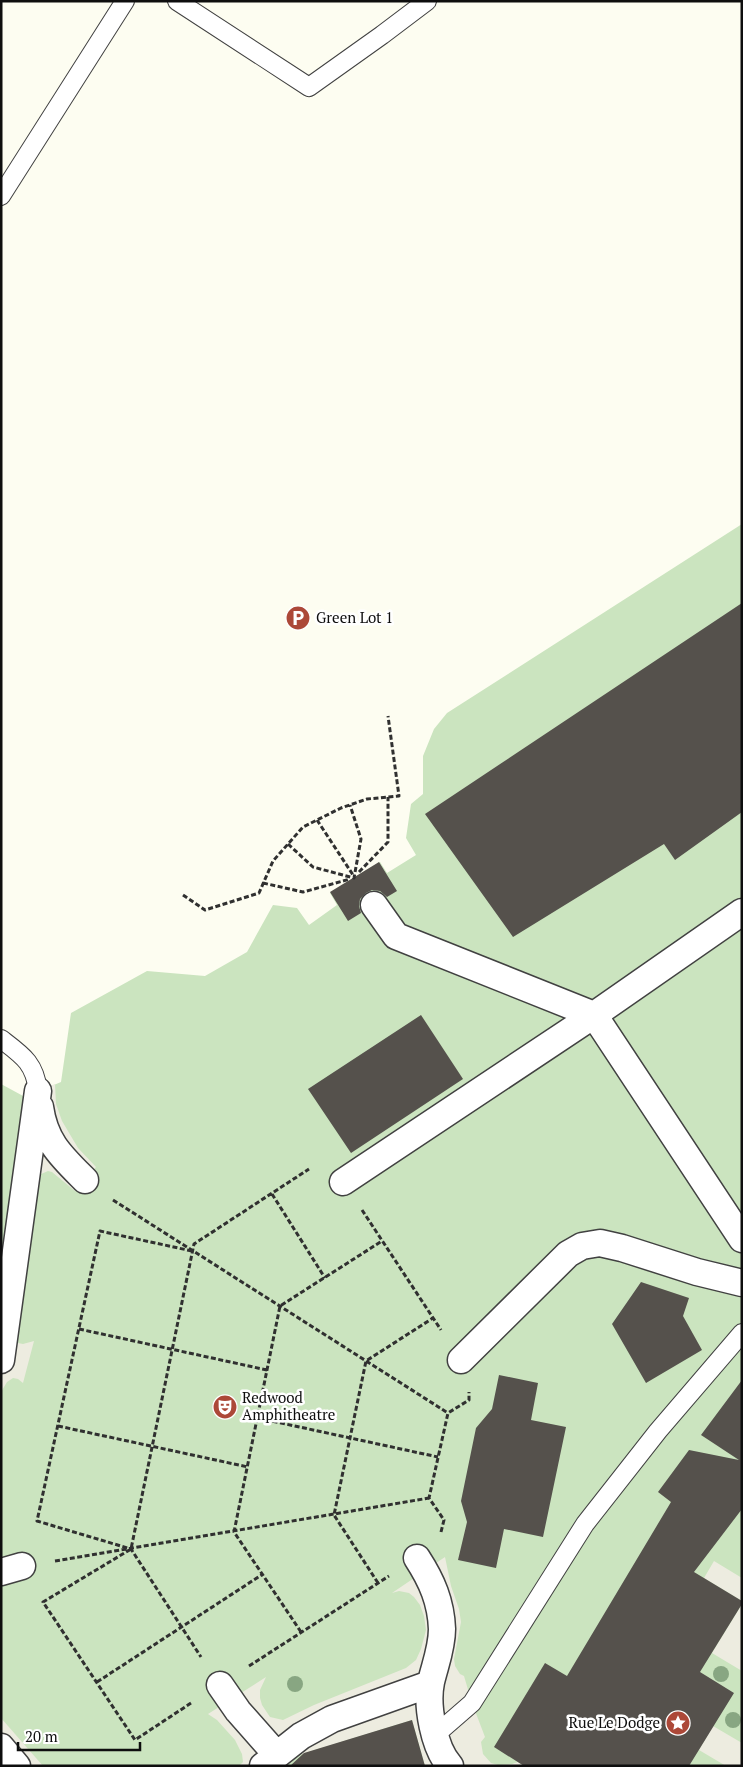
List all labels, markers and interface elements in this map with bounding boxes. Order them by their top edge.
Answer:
parking icon: Green Lot 1 [285,605,311,631]
place label: Green Lot 1 [316,607,393,627]
place label: Redwood Amphitheatre [242,1387,335,1424]
theatre icon: Redwood Amphitheatre [212,1394,238,1420]
place icon: Rue Le Dodge [665,1710,691,1736]
place label: Rue Le Dodge [569,1712,660,1732]
scale bar [18,1720,140,1752]
text: 20 m [25,1726,58,1746]

